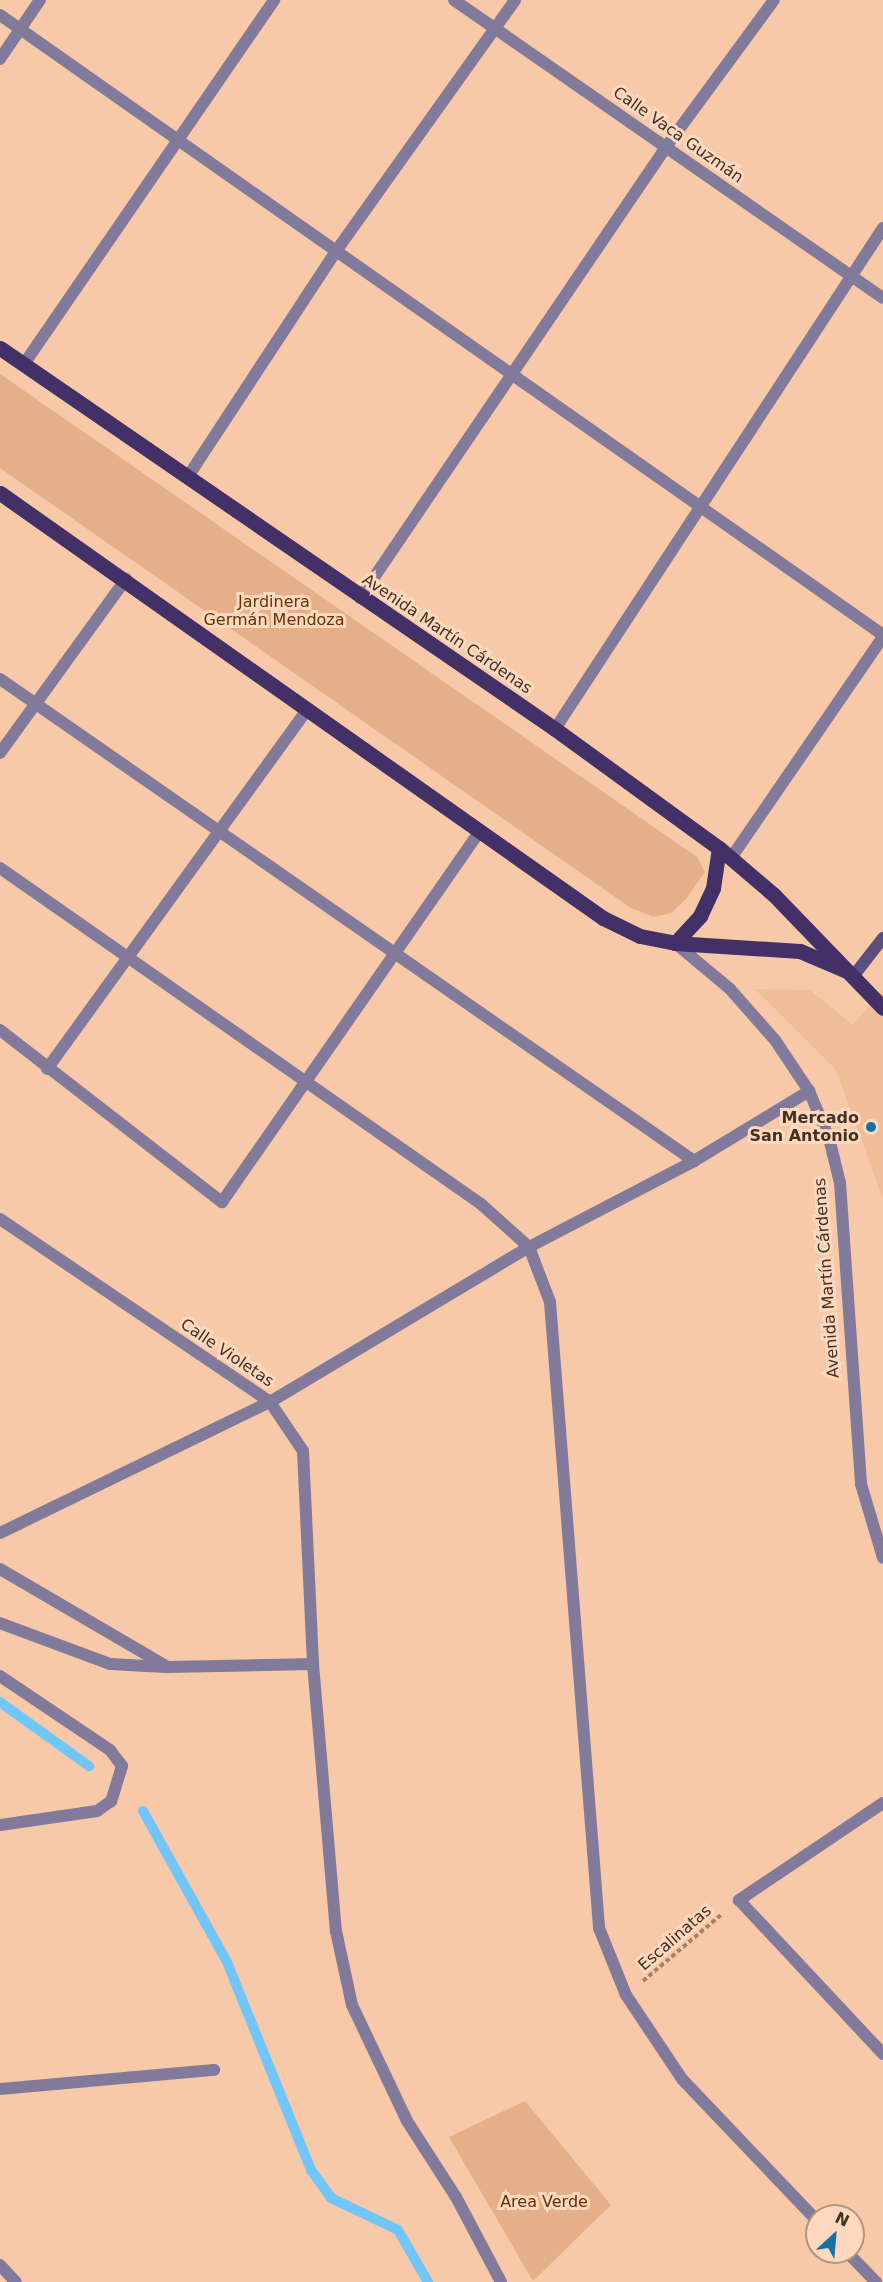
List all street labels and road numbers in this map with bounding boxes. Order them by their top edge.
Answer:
street label: Calle Vaca Guzmán [609,83,747,187]
street label: Avenida Martín Cárdenas [358,570,536,698]
street label: Avenida Martín Cárdenas [810,1177,844,1379]
street label: Calle Violetas [177,1315,277,1391]
street label: Escalinatas [635,1901,715,1975]

